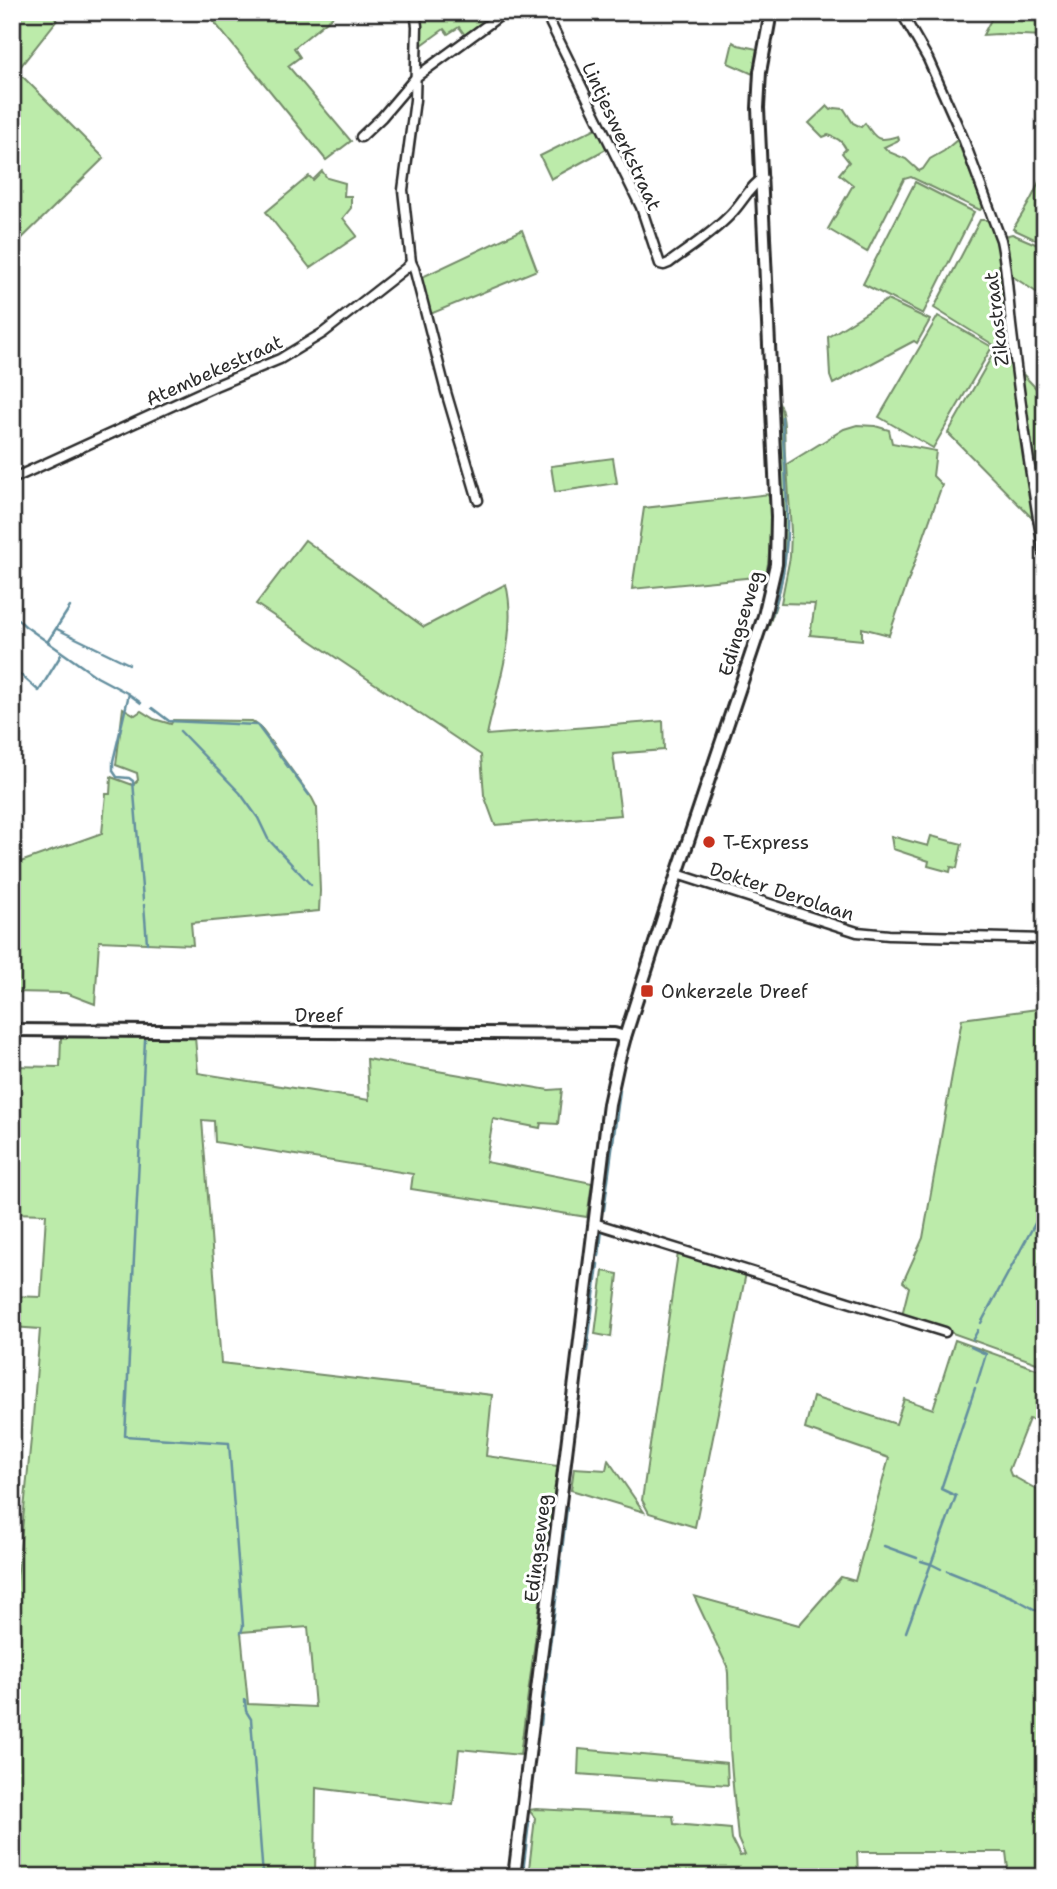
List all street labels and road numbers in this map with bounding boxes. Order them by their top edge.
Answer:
street label: Lintjeswerkstraat [576,58,667,215]
street label: Zikastraat [978,270,1015,368]
street label: Atembekestraat [142,329,287,412]
street label: Edingseweg [713,567,768,679]
street label: Dokter Derolaan [706,856,857,927]
street label: Dreef [295,1003,344,1028]
street label: Edingseweg [518,1492,557,1604]

